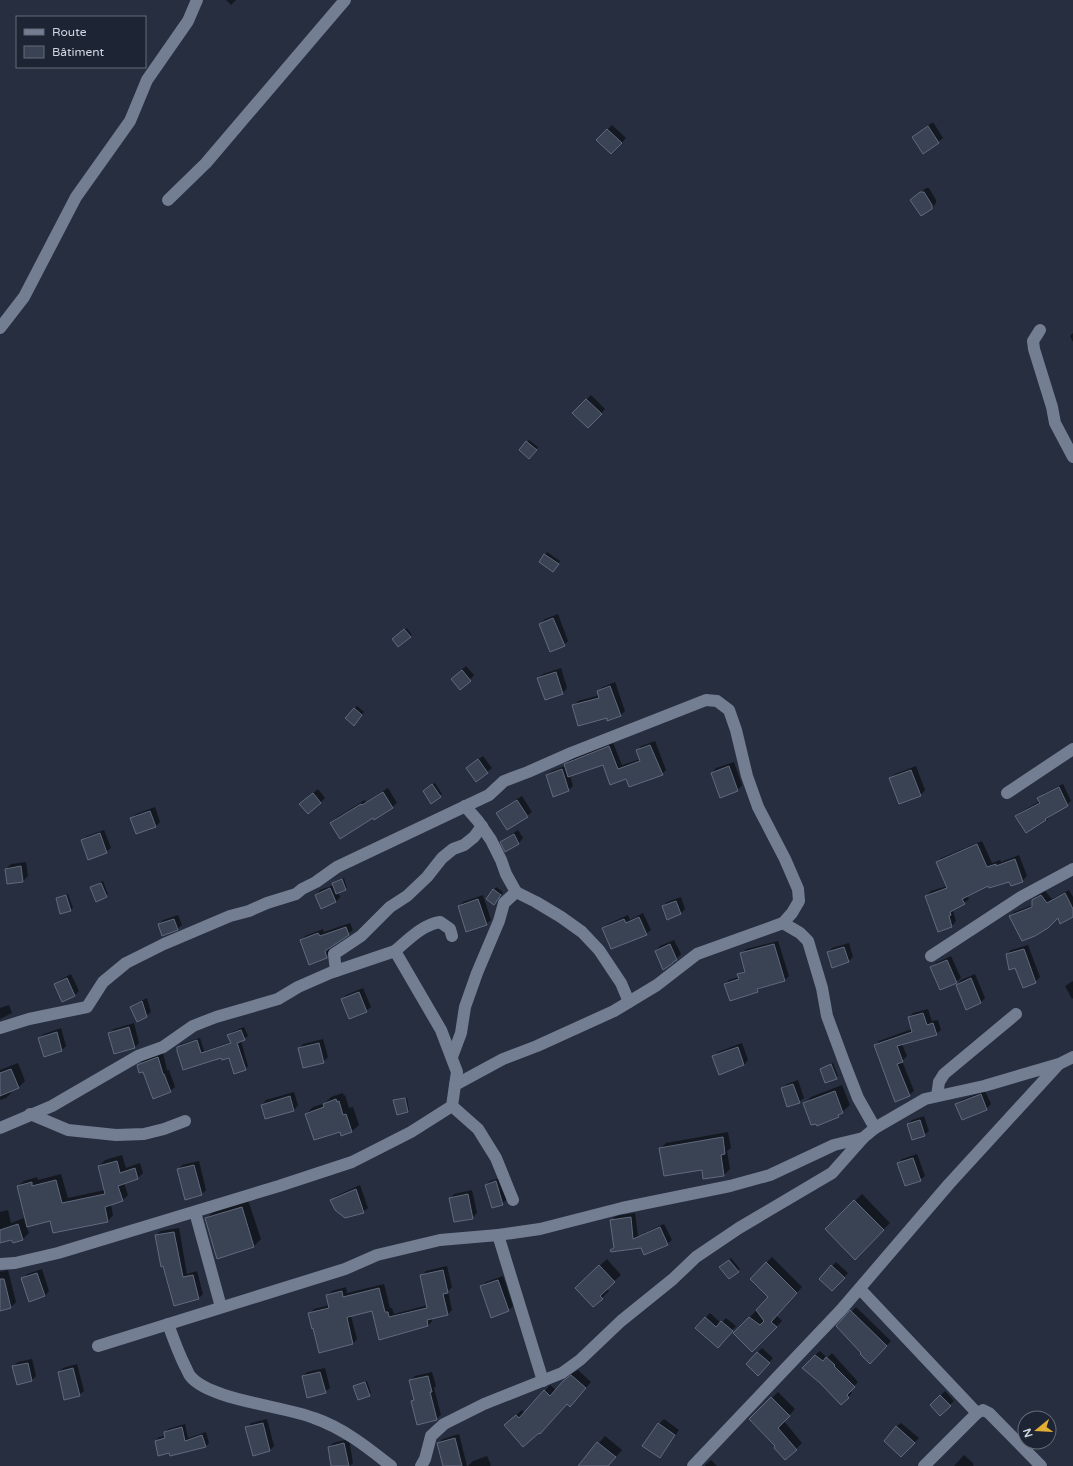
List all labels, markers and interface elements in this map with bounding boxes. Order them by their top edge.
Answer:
legend [16,16,146,68]
text: Route [52,25,87,39]
text: Bâtiment [52,45,104,59]
north arrow [1017,1410,1057,1450]
text: N [1020,1427,1036,1439]

